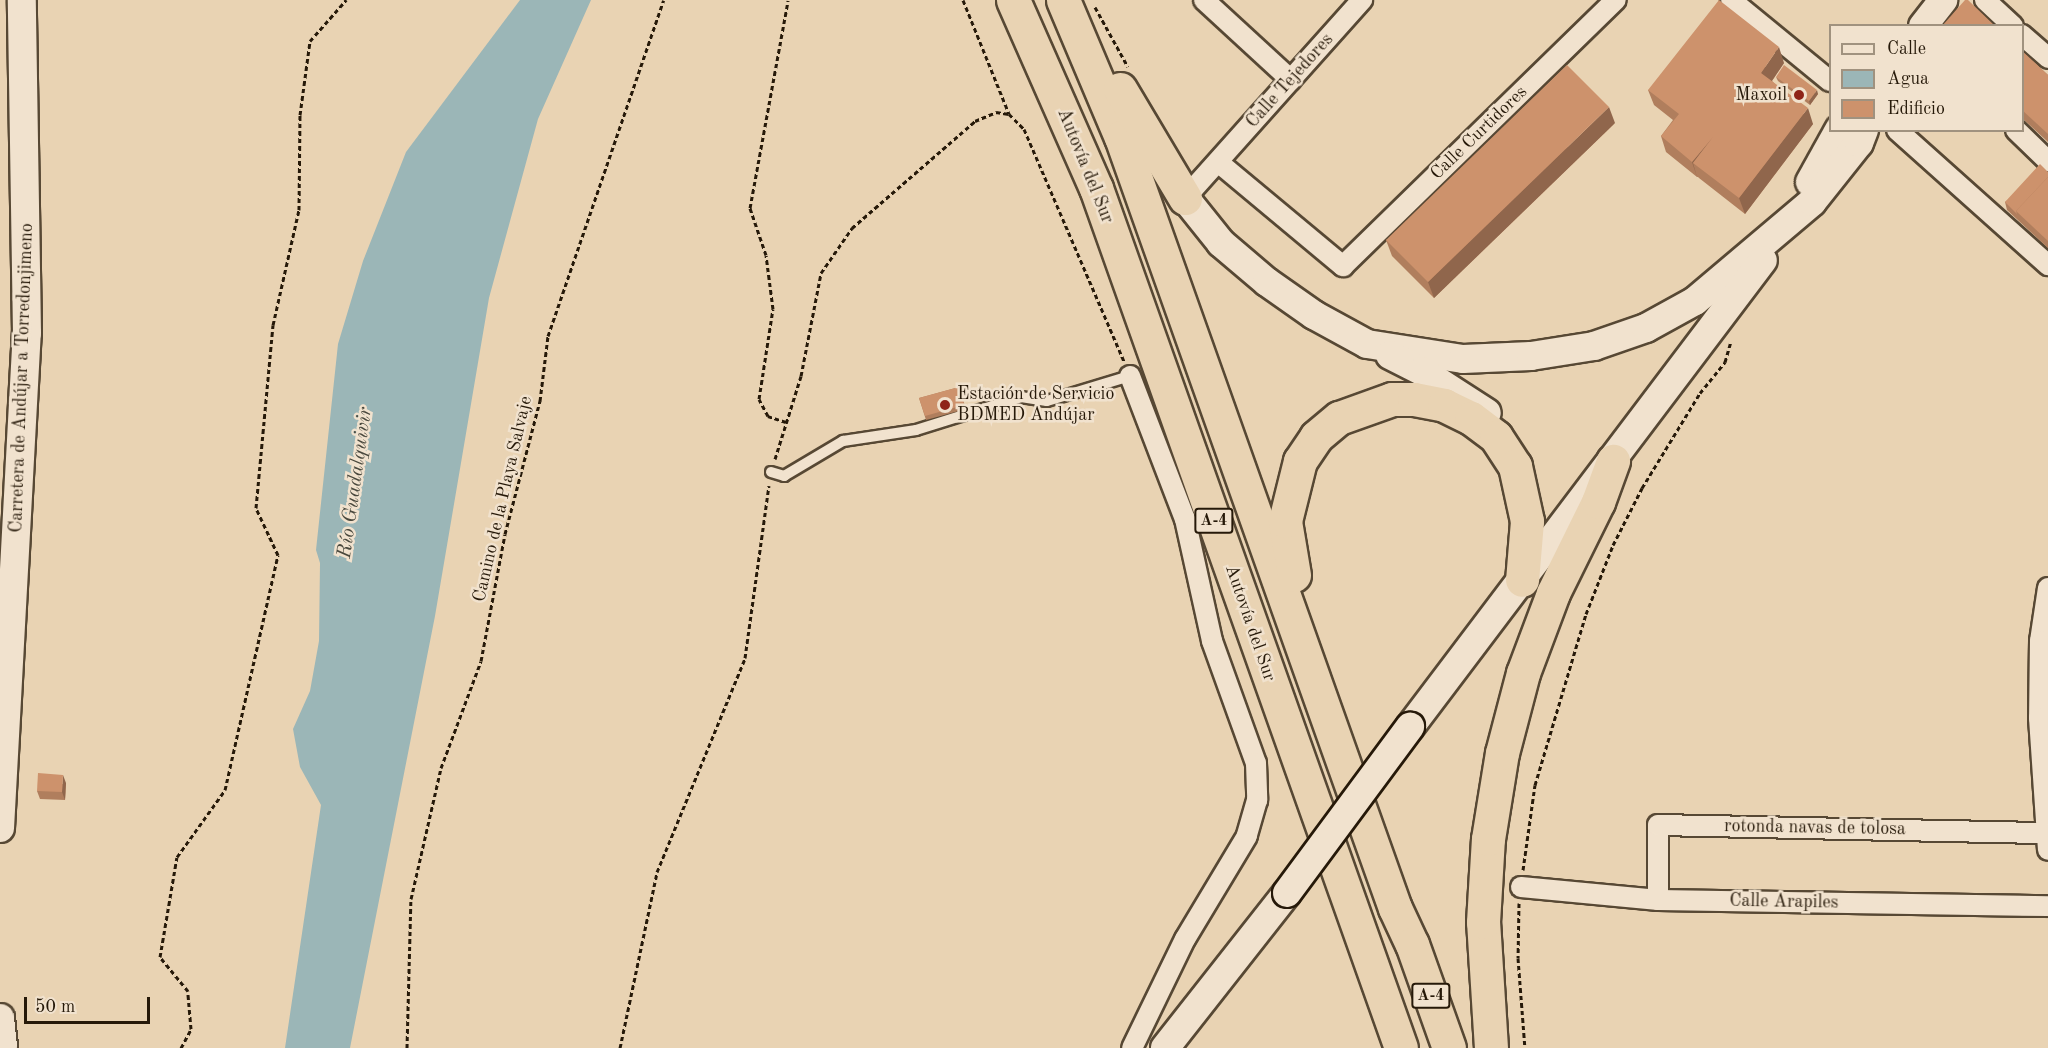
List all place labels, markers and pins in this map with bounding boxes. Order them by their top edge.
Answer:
place label: Maxoil [1735,84,1787,106]
marker: Maxoil [1792,88,1806,102]
place label: Estación de Servicio BDMED Andújar [957,384,1114,426]
marker: Estación de Servicio BDMED Andújar [938,398,952,412]

